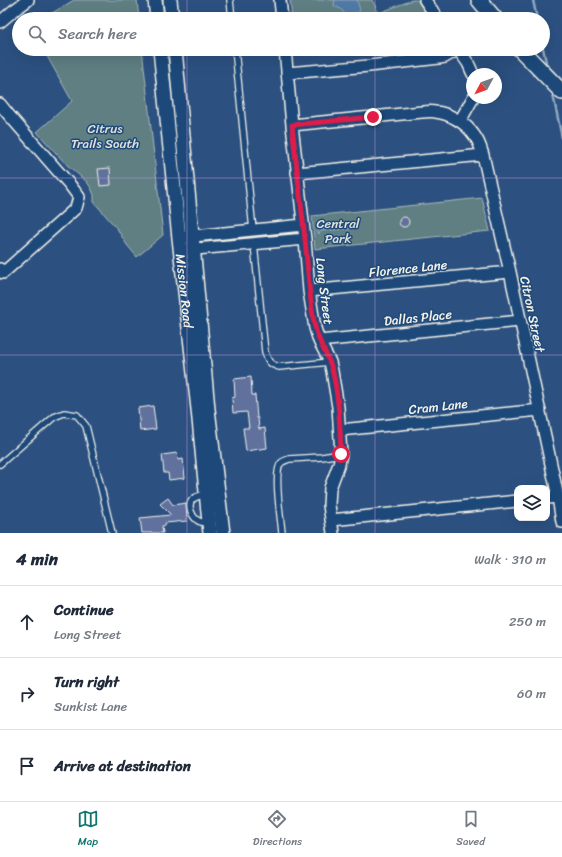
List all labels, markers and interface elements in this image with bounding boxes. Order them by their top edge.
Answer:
search box [12,12,550,56]
text: Search here [58,21,137,47]
icon: search [26,23,48,45]
north arrow [466,68,502,104]
route end [364,108,382,126]
park label: Citrus Trails South [71,117,139,155]
park label: Central Park [316,212,360,250]
street label: Mission Road [169,252,200,330]
street label: Florence Lane [368,253,449,284]
street label: Long Street [309,256,340,326]
street label: Citron Street [513,274,552,355]
street label: Dallas Place [383,302,453,333]
street label: Cram Lane [407,392,469,421]
route start [332,445,350,463]
map controls [514,485,550,521]
button: layers [514,485,550,521]
text: 4 min [16,544,58,574]
text: Walk · 310 m [474,548,546,571]
text: Continue [54,597,114,623]
text: 250 m [509,610,546,633]
icon: ahead [16,611,38,633]
text: Long Street [54,623,121,646]
text: Turn right [54,669,119,695]
text: 60 m [517,682,546,705]
icon: right [16,683,38,705]
text: Sunkist Lane [54,695,127,718]
text: Arrive at destination [54,753,191,779]
icon: arrive [16,755,38,777]
tab: Map [77,808,99,851]
tab: Directions [253,808,302,851]
tab: Saved [456,808,485,851]

